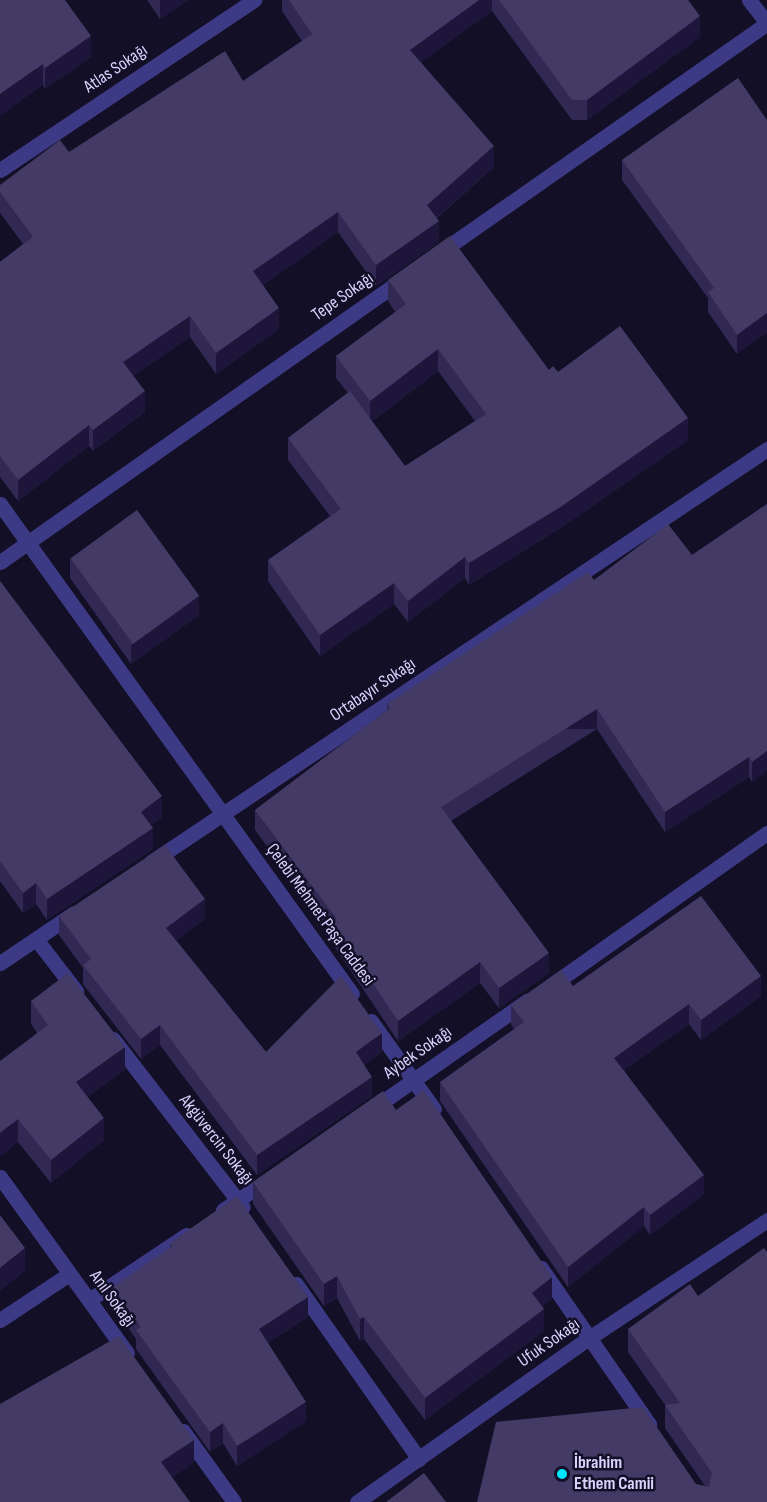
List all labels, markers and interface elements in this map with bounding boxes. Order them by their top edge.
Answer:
street label: Atlas Sokağı [80,40,152,98]
street label: Tepe Sokağı [308,268,378,326]
street label: Ortabayır Sokağı [326,653,420,727]
street label: Çelebi Mehmet Paşa Caddesi [261,840,379,990]
street label: Aybek Sokağı [380,1022,456,1084]
street label: Akgüvercin Sokağı [174,1091,258,1189]
street label: Anıl Sokağı [84,1266,140,1332]
street label: Ufuk Sokağı [514,1314,584,1372]
place label: İbrahim Ethem Camii [574,1453,654,1496]
marker: İbrahim Ethem Camii [555,1467,569,1481]

